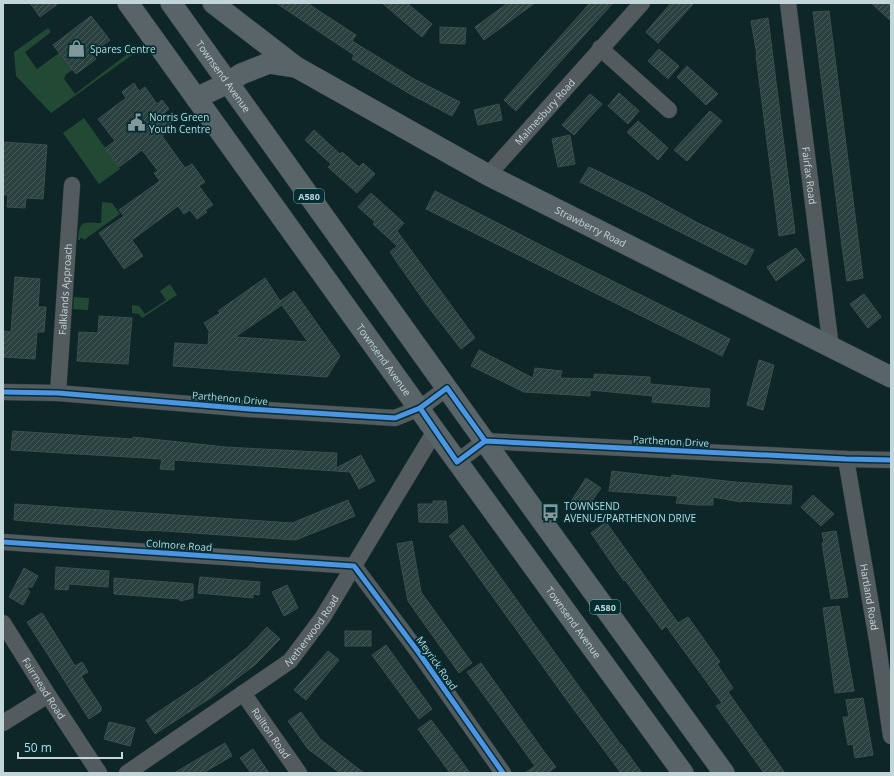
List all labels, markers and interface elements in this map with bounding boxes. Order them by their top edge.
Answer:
street label: Townsend Avenue [193,37,254,115]
shop icon: Spares Centre [67,39,87,59]
place label: Spares Centre [90,42,156,56]
street label: Malmesbury Road [511,75,578,148]
place label: Norris Green Youth Centre [149,110,211,136]
public building icon: Norris Green Youth Centre [126,113,146,133]
street label: Fairfax Road [799,146,820,205]
road number: A580 [294,189,324,203]
street label: Strawberry Road [553,203,629,250]
street label: Falklands Approach [55,243,75,335]
street label: Townsend Avenue [353,321,415,399]
street label: Parthenon Drive [191,388,269,408]
street label: Parthenon Drive [633,432,710,450]
place label: TOWNSEND AVENUE/PARTHENON DRIVE [564,499,696,525]
bus stop icon: TOWNSEND AVENUE/PARTHENON DRIVE [541,502,561,522]
street label: Colmore Road [145,536,213,554]
street label: Hartland Road [857,563,882,631]
street label: Townsend Avenue [543,584,605,661]
street label: Netherwood Road [282,592,342,670]
road number: A580 [590,600,620,614]
street label: Meyrick Road [413,633,461,693]
street label: Fairmead Road [19,655,69,722]
street label: Railton Road [248,705,294,761]
scale bar [18,734,122,760]
text: 50 m [24,739,52,756]

